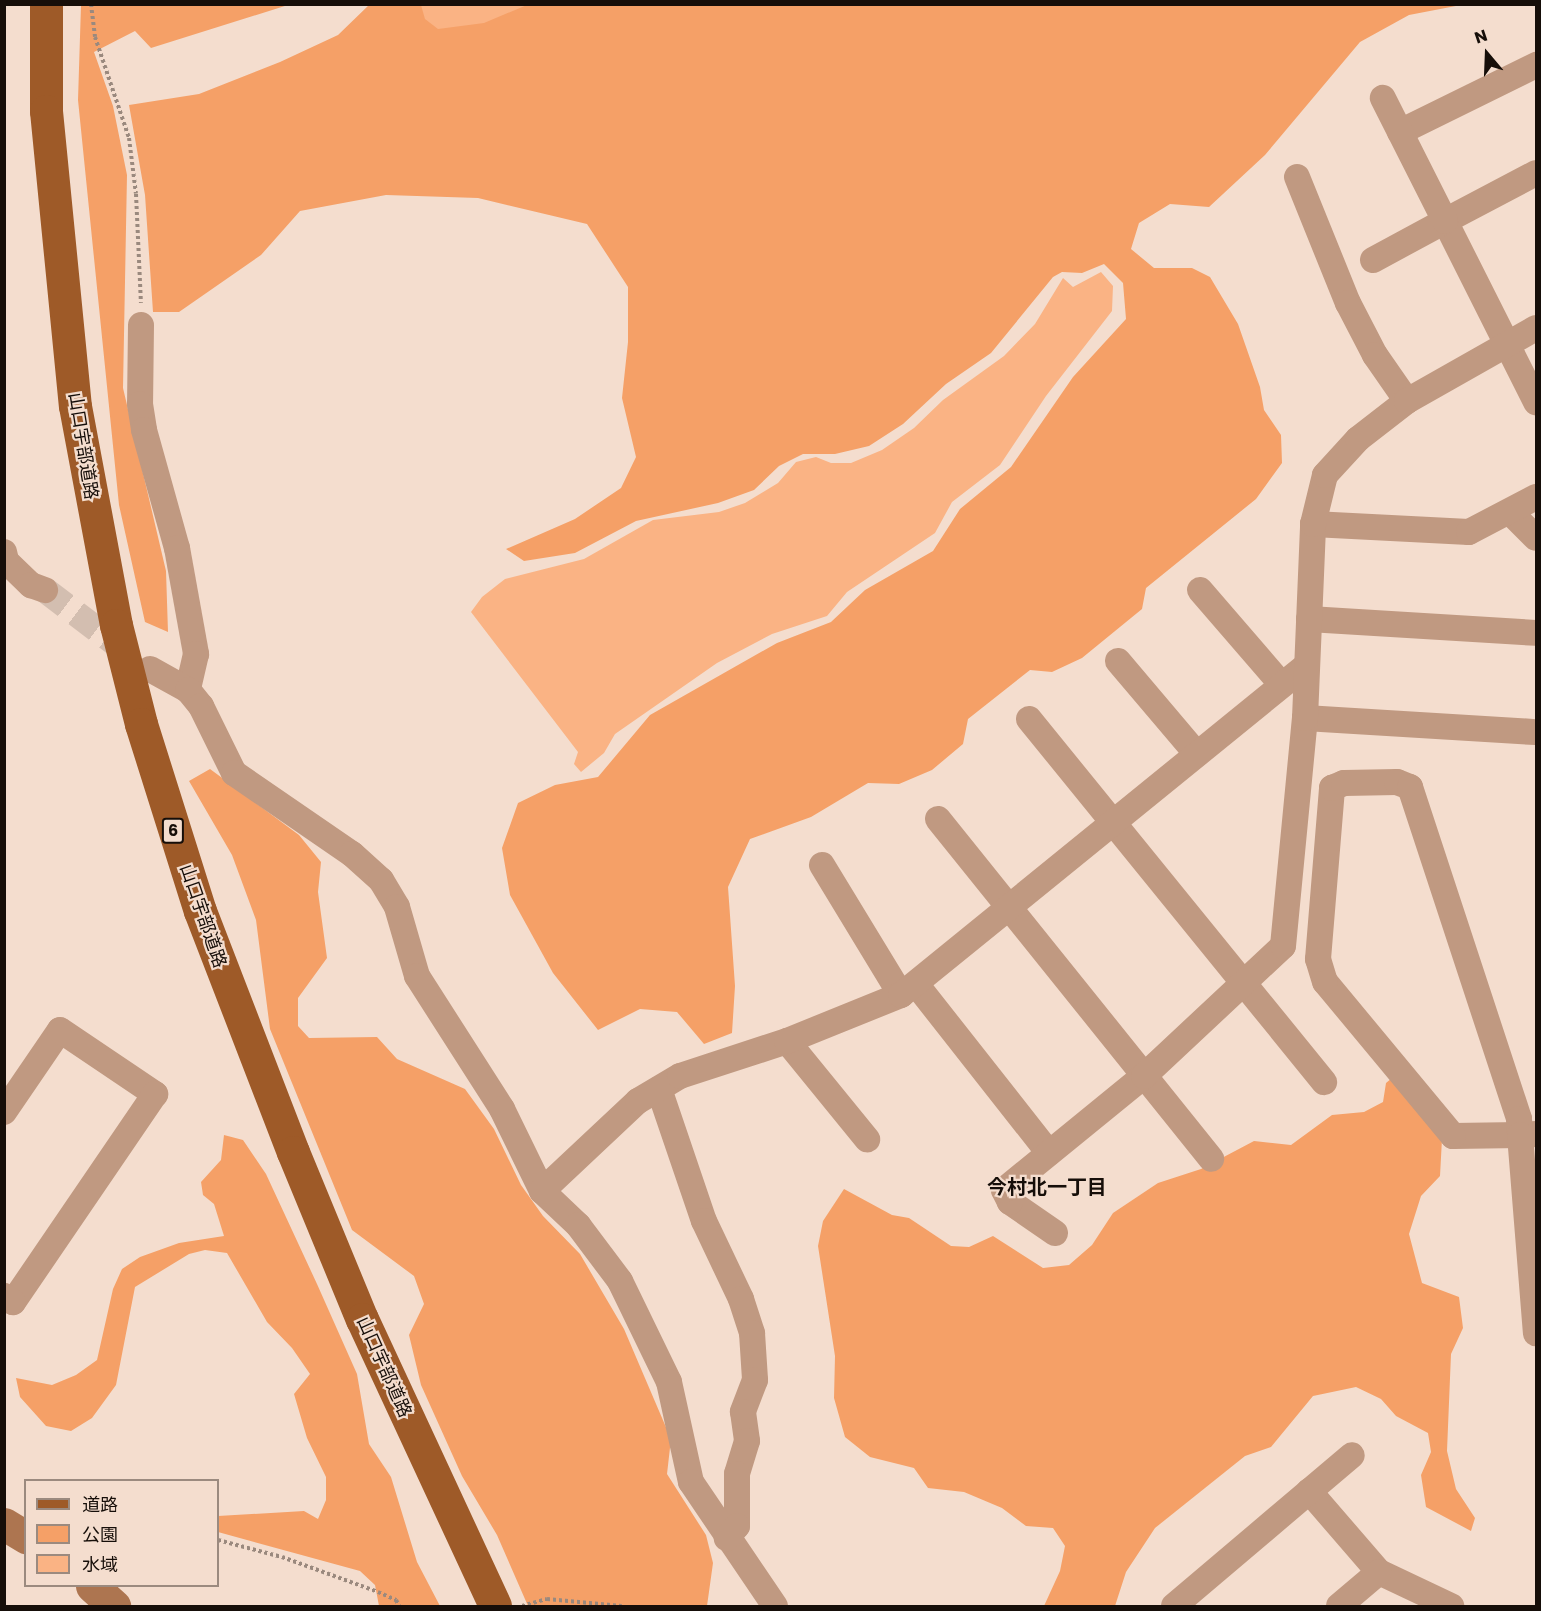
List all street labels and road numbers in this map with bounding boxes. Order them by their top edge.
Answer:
street label: 山口宇部道路 [64,391,102,501]
road number: 6 [161,818,185,844]
street label: 山口宇部道路 [175,861,231,971]
street label: 山口宇部道路 [352,1313,416,1421]

